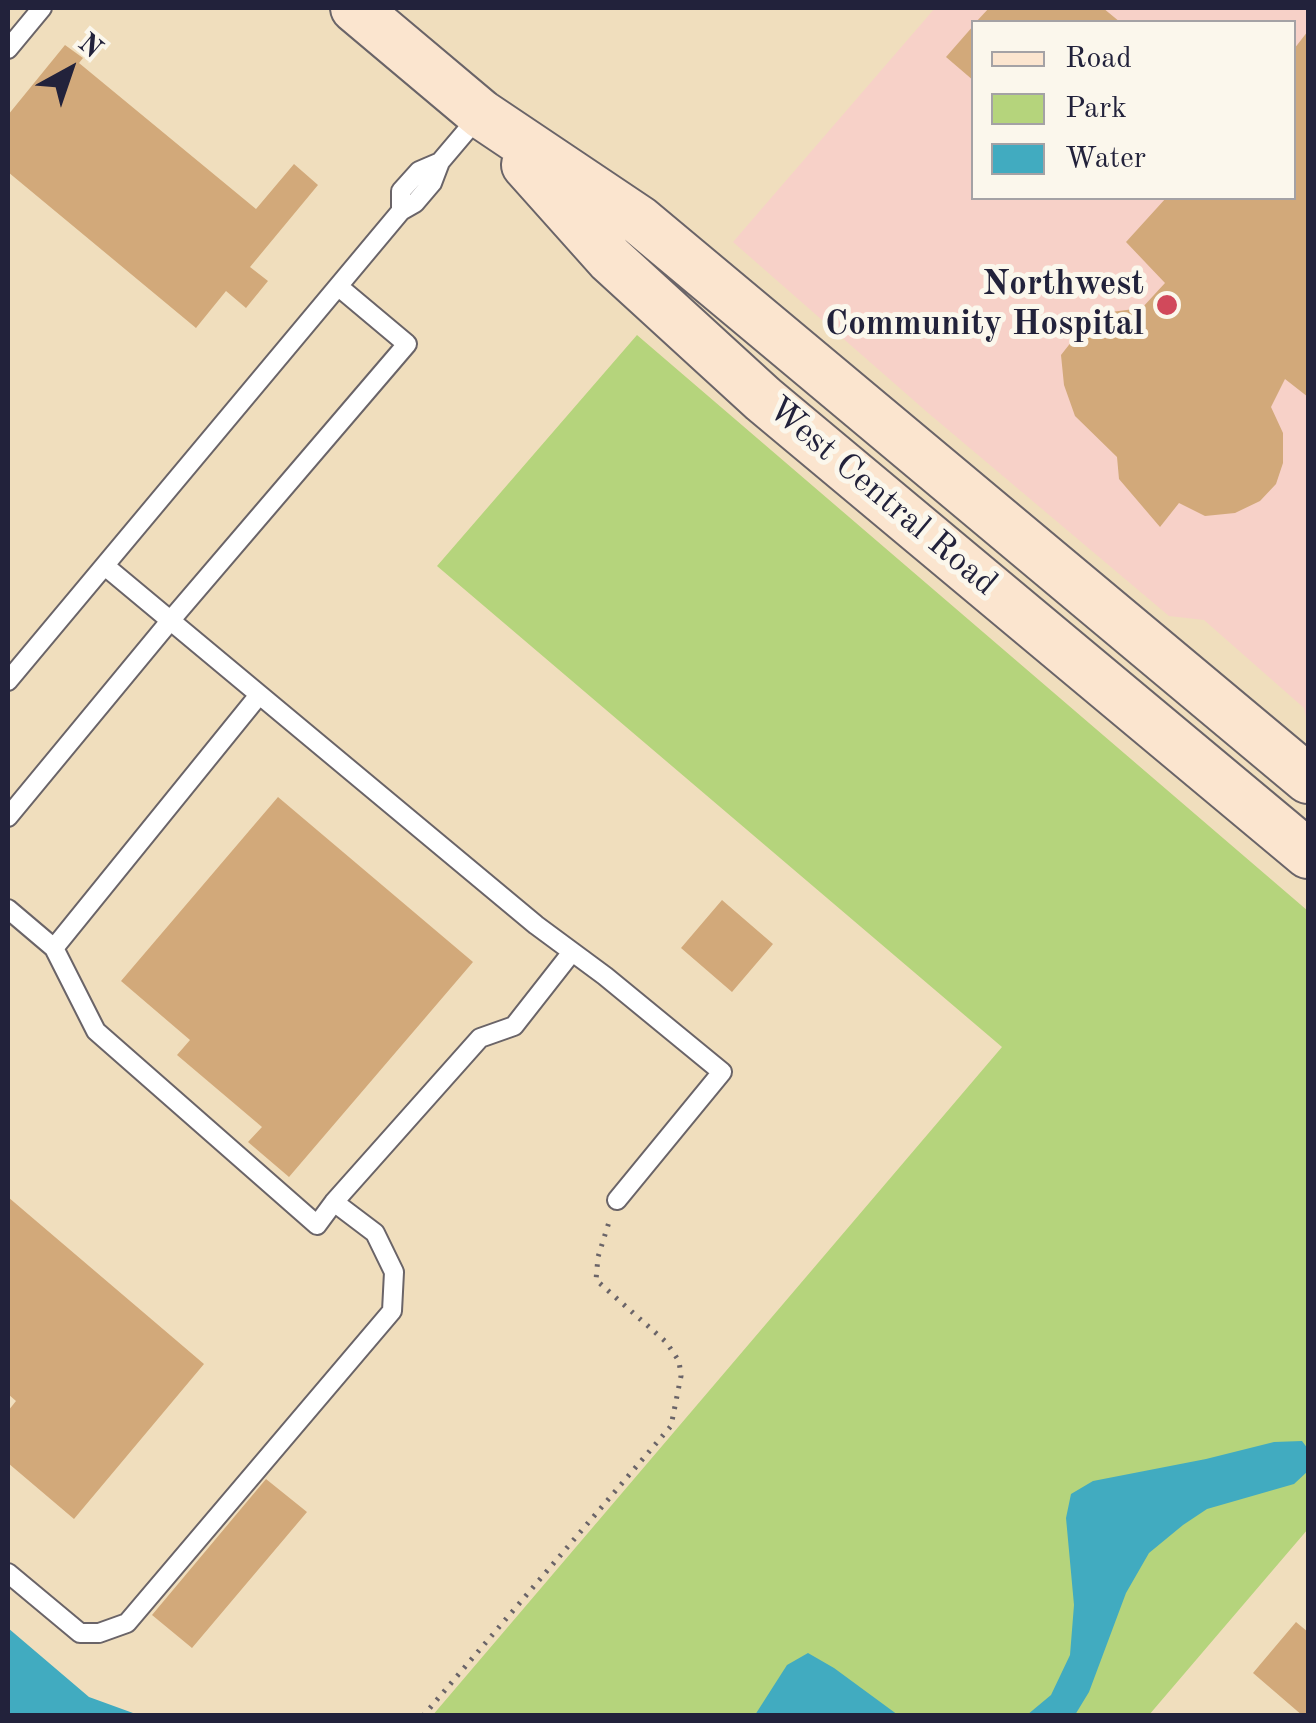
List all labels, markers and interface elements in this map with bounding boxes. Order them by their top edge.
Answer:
north arrow [20,20,120,120]
legend [971,20,1296,200]
text: N [72,29,106,65]
text: Road [1065,44,1132,74]
text: Park [1065,94,1127,124]
text: Water [1065,144,1146,174]
place label: Northwest Community Hospital [825,264,1144,346]
marker: Northwest Community Hospital [1154,292,1180,318]
street label: West Central Road [759,389,1005,605]

